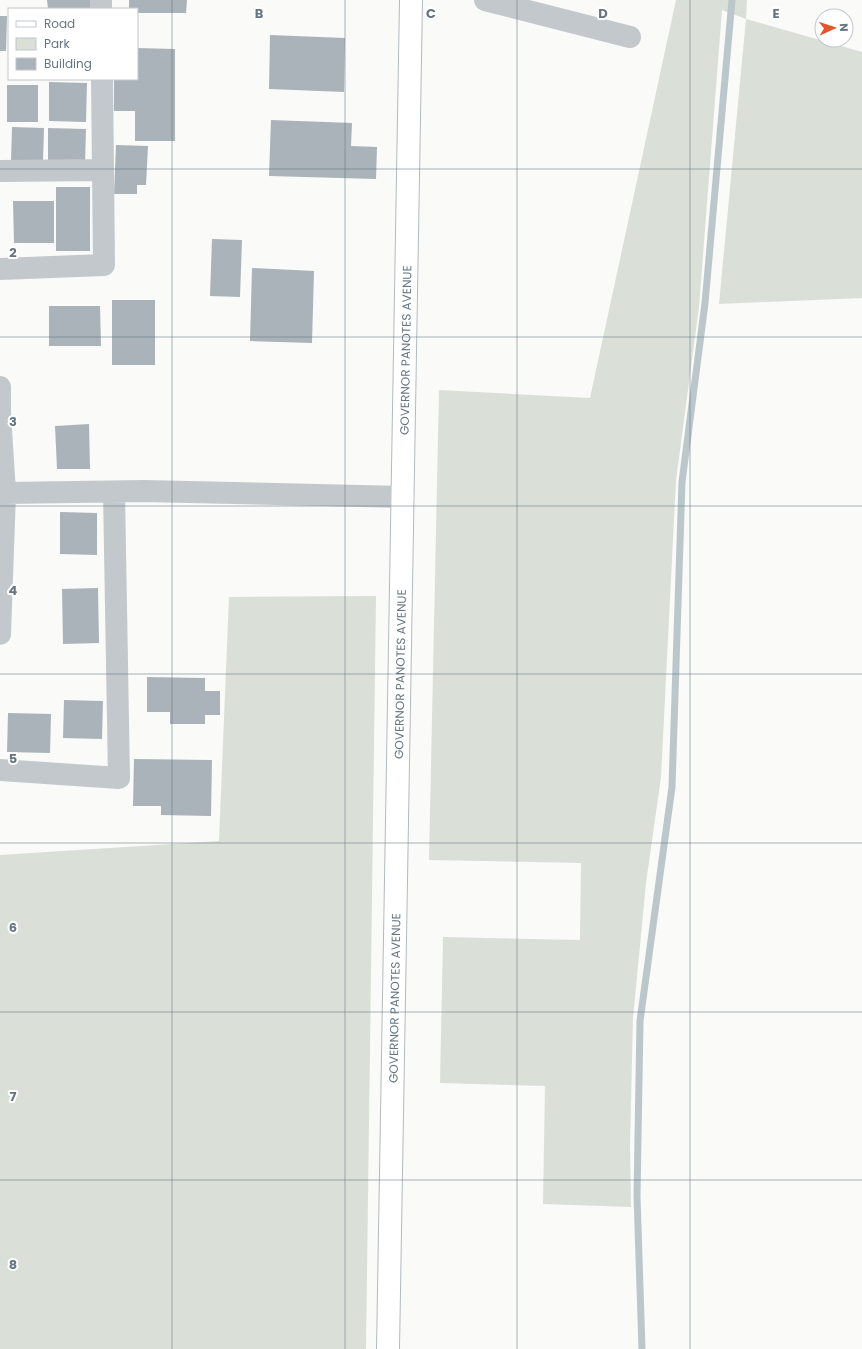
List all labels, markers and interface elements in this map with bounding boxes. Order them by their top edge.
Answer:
text: B [255,4,264,23]
text: C [426,4,436,23]
text: D [598,4,608,23]
text: E [772,4,780,23]
legend [8,8,138,80]
north arrow [814,8,854,48]
text: Road [44,15,75,32]
text: N [836,23,852,32]
text: Park [44,35,71,52]
text: Building [44,55,92,72]
text: 2 [9,243,17,262]
street label: GOVERNOR PANOTES AVENUE [395,265,415,435]
text: 3 [9,412,17,431]
text: 4 [9,581,18,600]
street label: GOVERNOR PANOTES AVENUE [390,589,409,759]
text: 5 [9,749,17,768]
street label: GOVERNOR PANOTES AVENUE [384,913,404,1083]
text: 6 [9,918,17,937]
text: 7 [10,1087,17,1106]
text: 8 [9,1255,17,1274]

